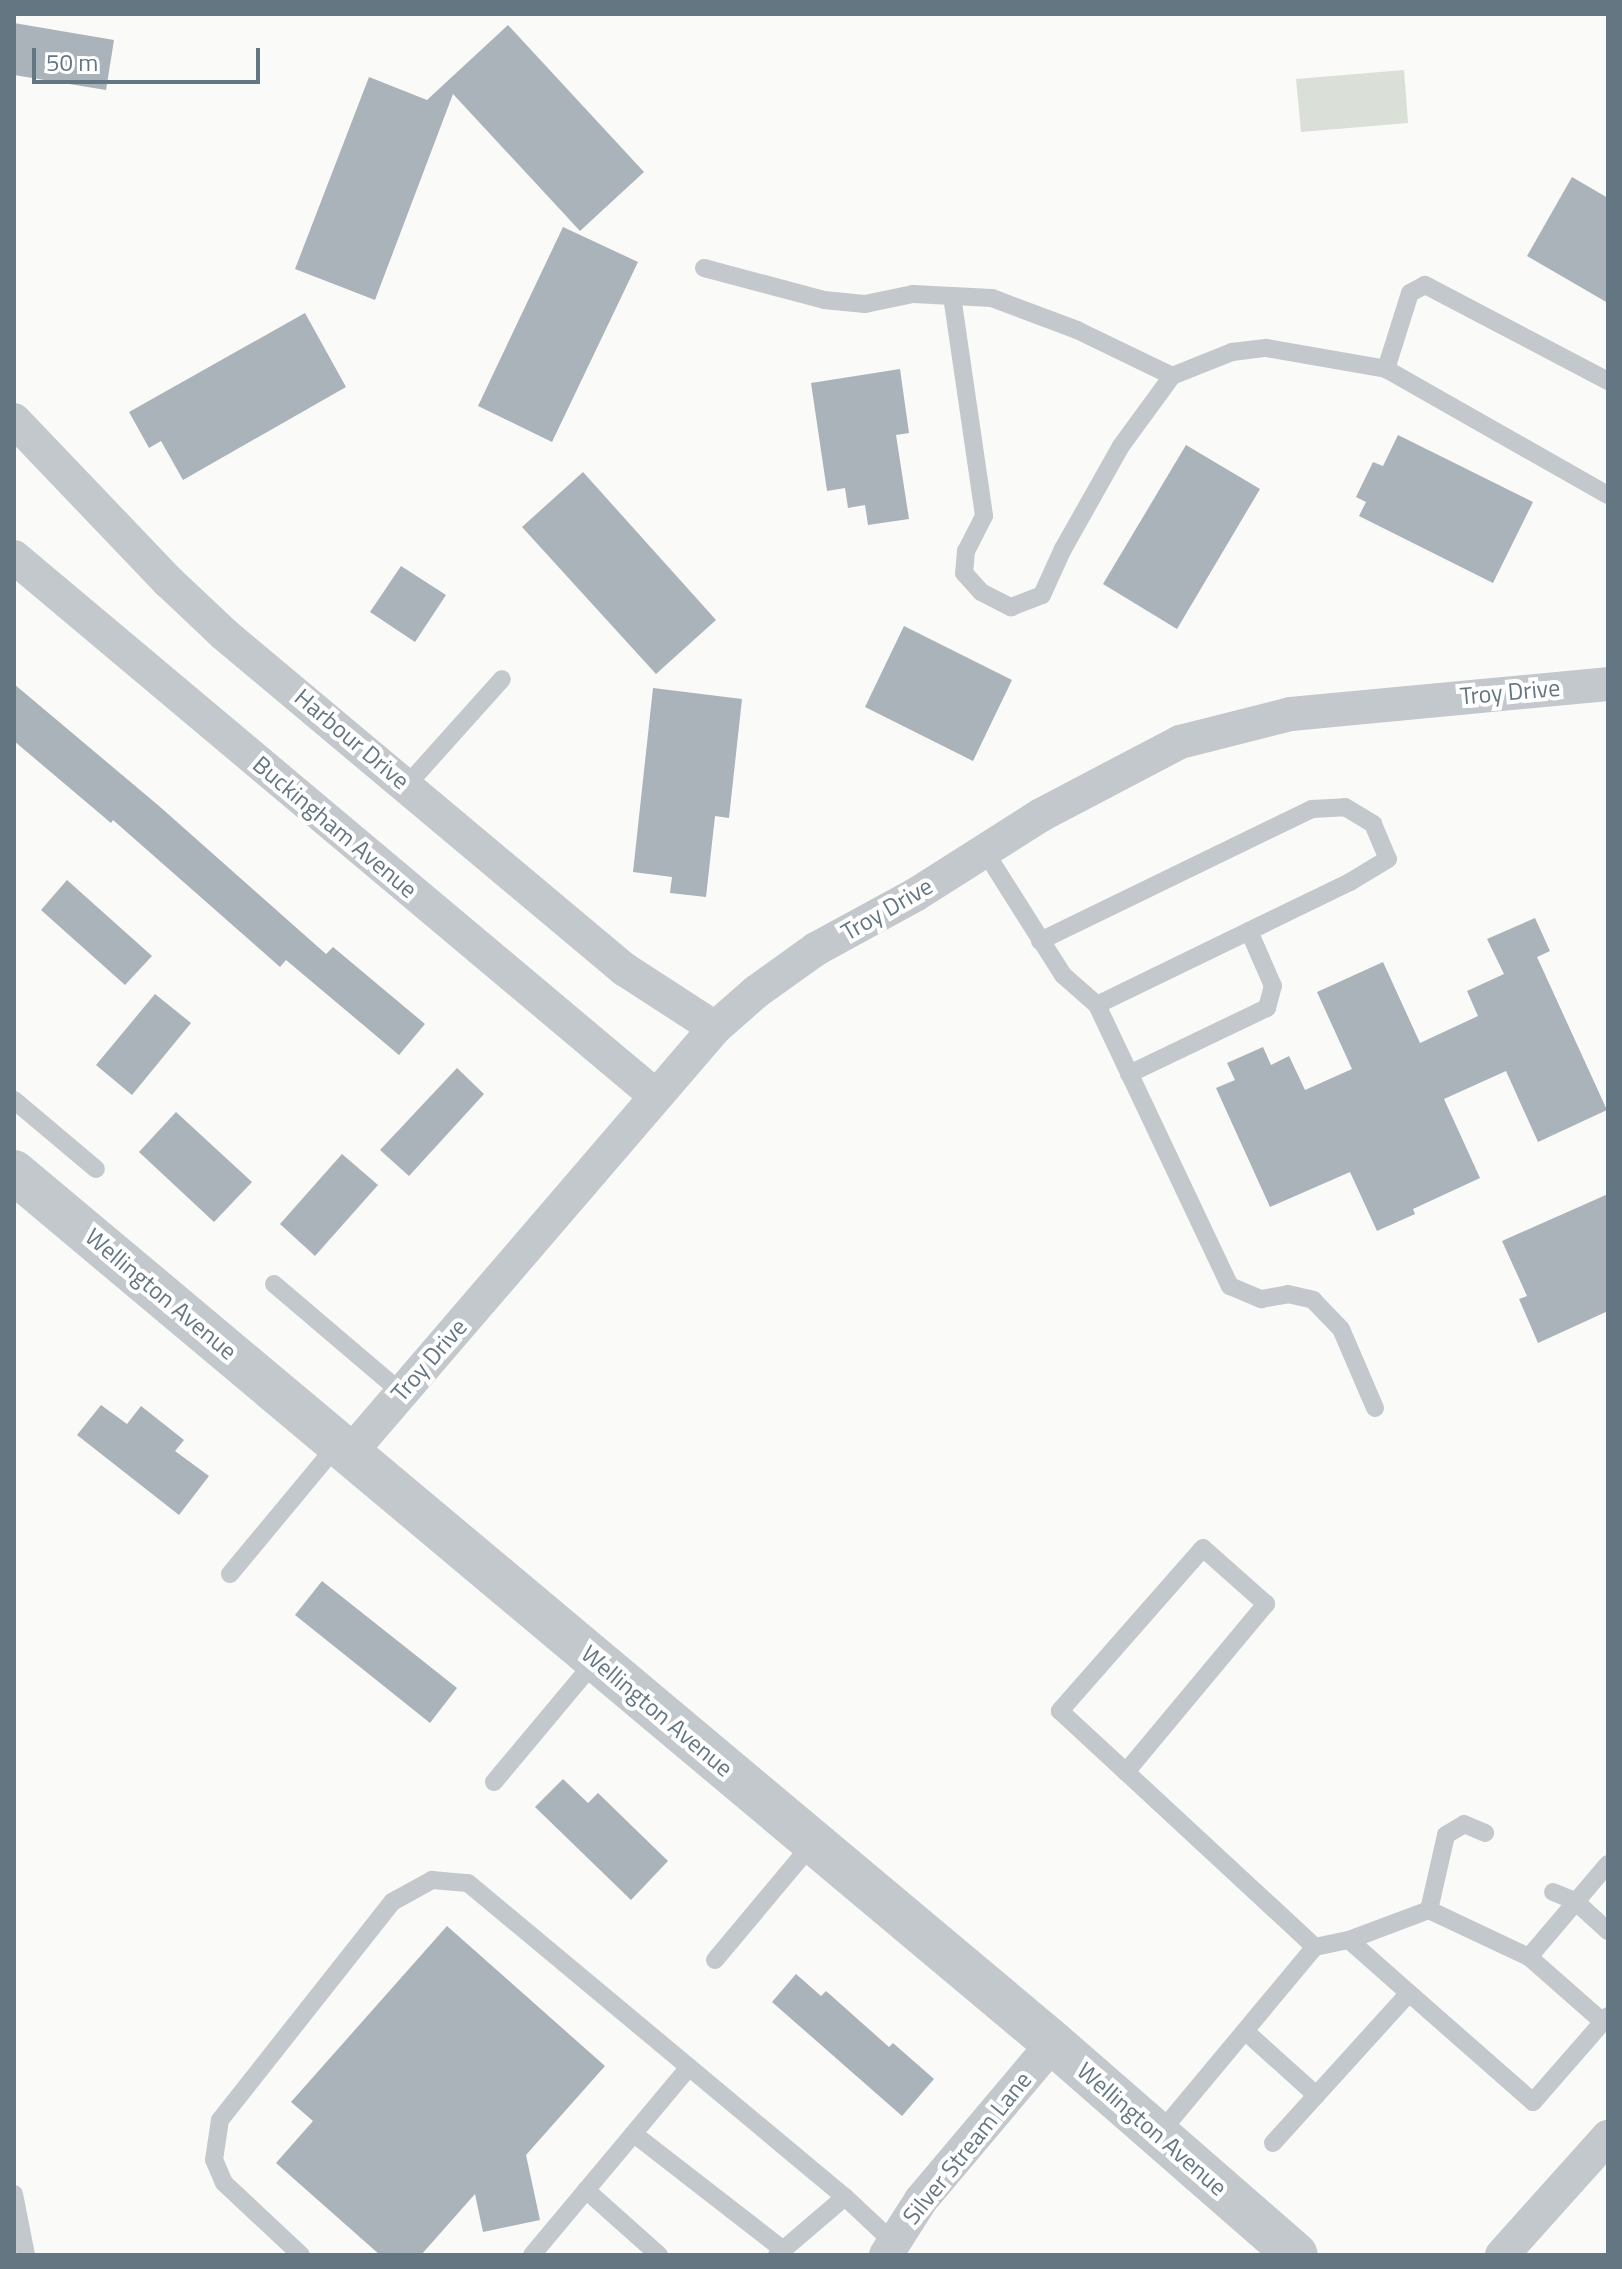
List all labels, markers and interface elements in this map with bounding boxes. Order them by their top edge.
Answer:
scale bar [36,32,264,82]
text: 50 m [46,44,98,80]
street label: Troy Drive [1459,673,1561,711]
street label: Harbour Drive [289,683,415,795]
street label: Buckingham Avenue [247,750,423,904]
street label: Troy Drive [836,871,938,947]
street label: Wellington Avenue [79,1222,243,1366]
street label: Troy Drive [385,1313,473,1407]
street label: Wellington Avenue [575,1639,739,1783]
street label: Wellington Avenue [1071,2056,1233,2202]
street label: Silver Stream Lane [897,2066,1037,2230]

